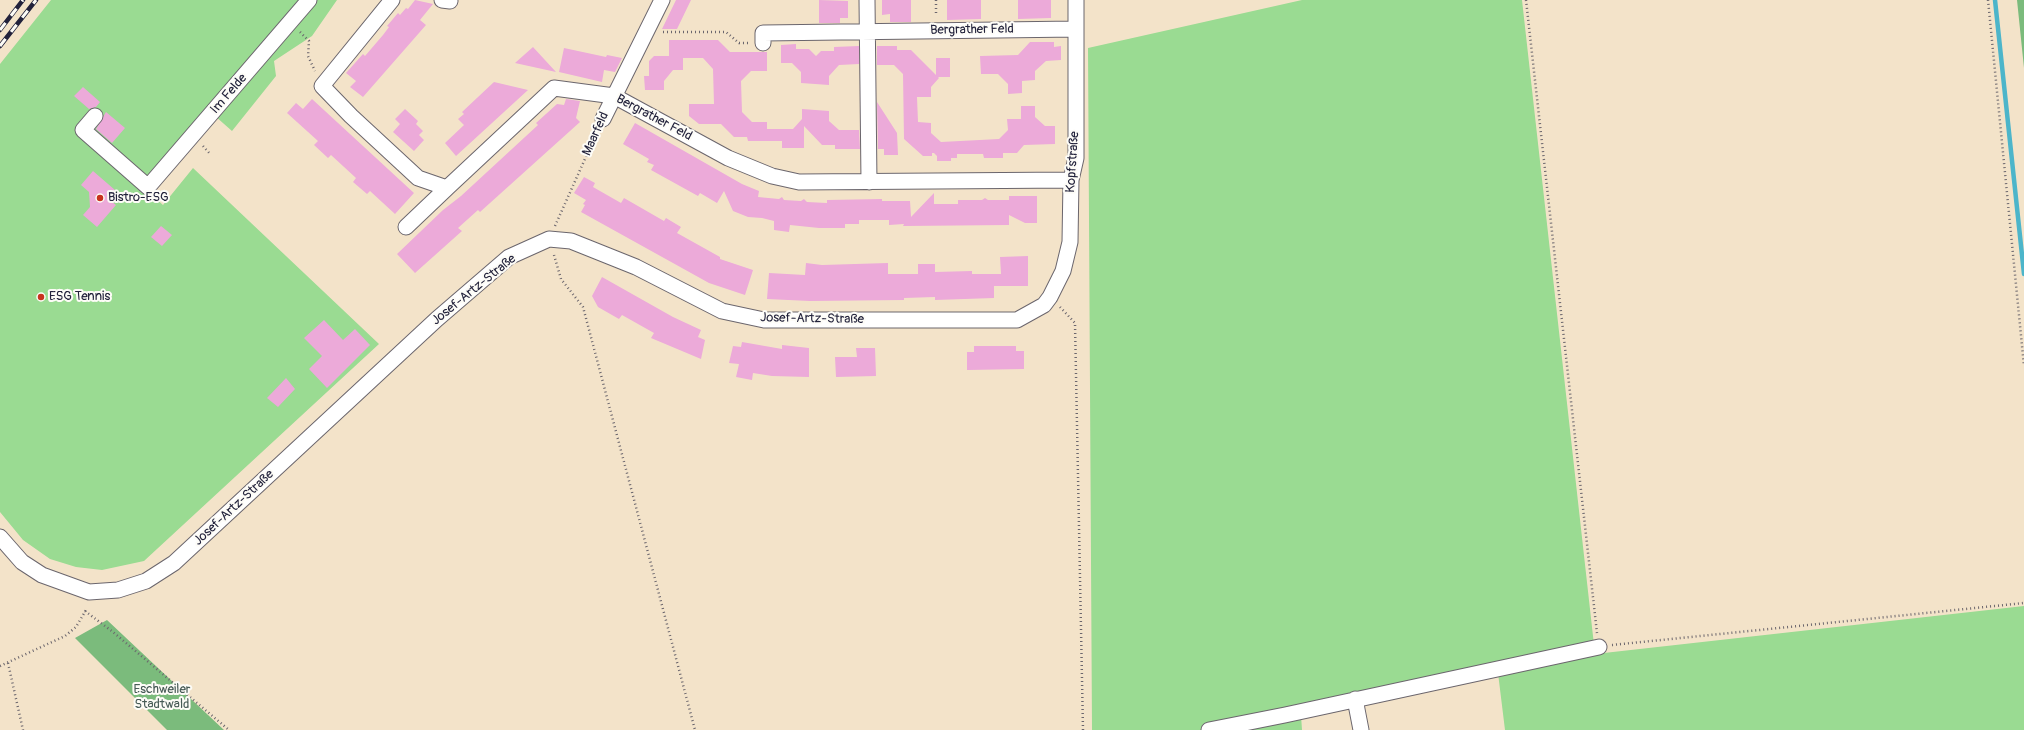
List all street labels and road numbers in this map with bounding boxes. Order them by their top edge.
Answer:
street label: Bergrather Feld [930,21,1014,39]
street label: Im Felde [207,71,251,117]
street label: Bergrather Feld [613,91,695,145]
street label: Maarfeld [579,110,613,158]
street label: Kopfstraße [1063,131,1083,193]
street label: Josef-Artz-Straße [429,251,519,329]
street label: Josef-Artz-Straße [760,310,864,328]
street label: Josef-Artz-Straße [191,467,277,549]

